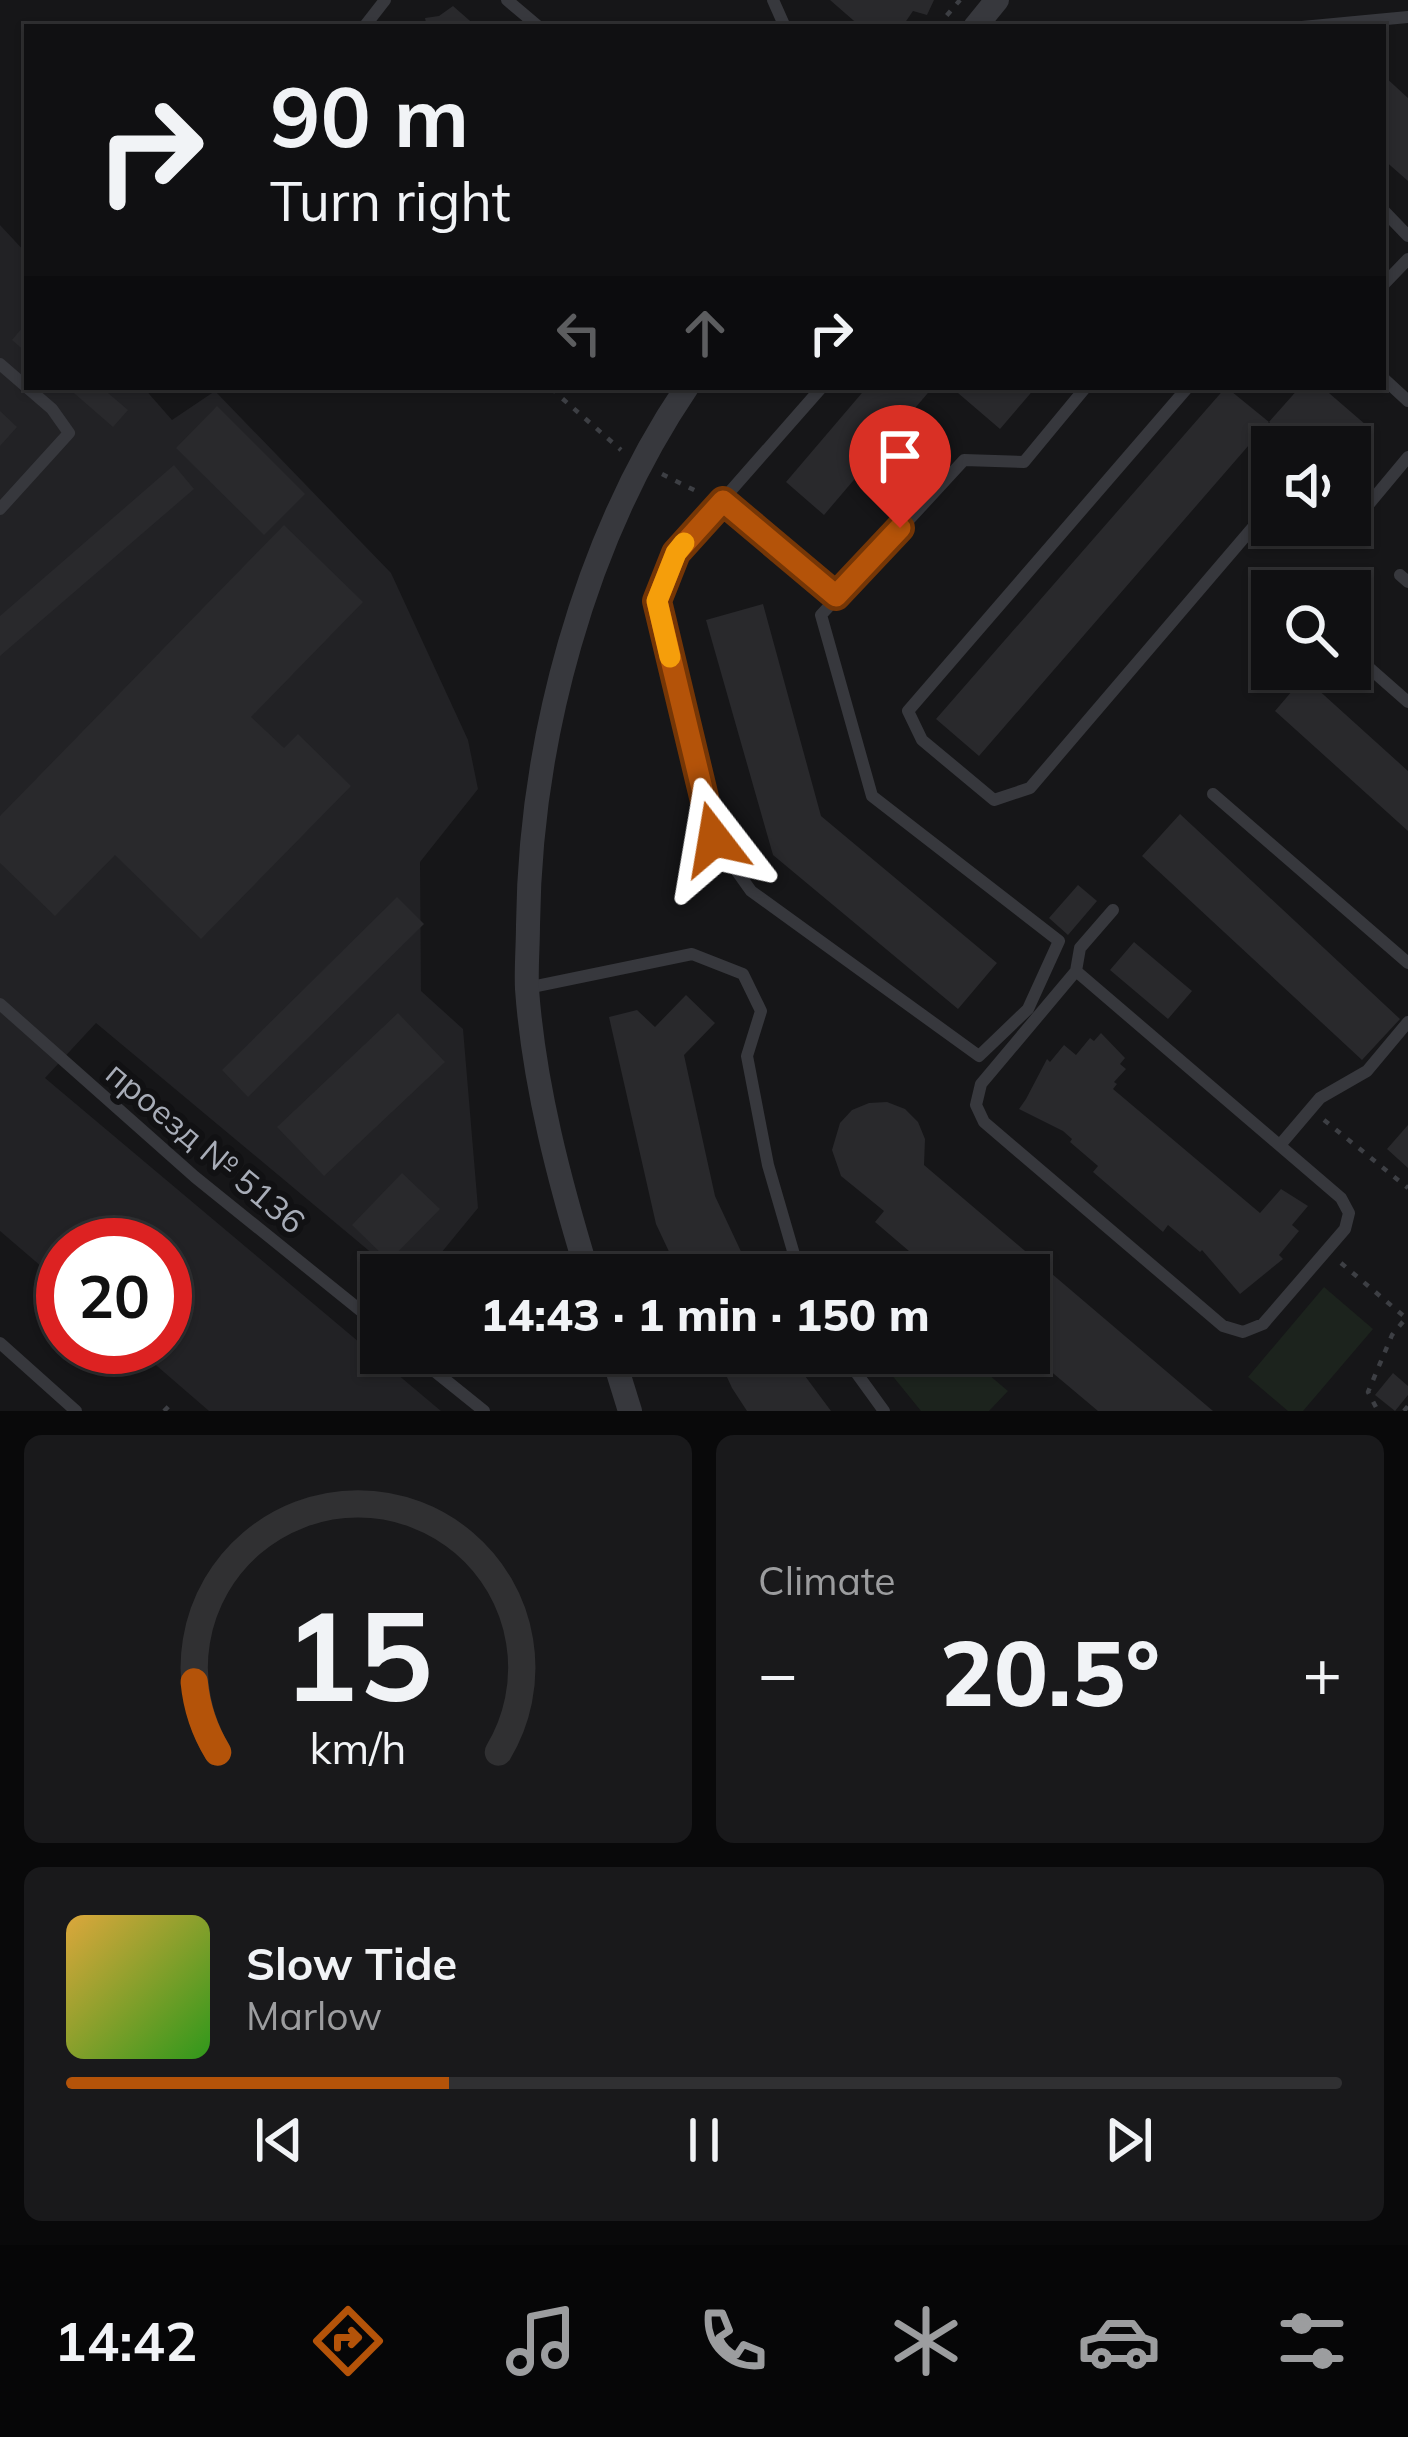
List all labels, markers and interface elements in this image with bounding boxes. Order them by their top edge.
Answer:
text: 90 m [270,63,469,168]
icon: right [72,72,228,228]
text: Turn right [270,167,511,235]
icon: left [546,300,612,366]
icon: ahead [672,300,738,366]
icon: right [798,300,864,366]
pin [849,405,951,528]
icon: arrive [867,423,933,489]
map controls [1251,426,1371,690]
button: sound [1251,426,1371,546]
button: search [1251,570,1371,690]
position arrow [651,776,777,902]
street label: проезд № 5136 [98,1052,314,1242]
speed limit sign: 20 [36,1218,192,1374]
text: 14:43 · 1 min · 150 m [480,1286,930,1342]
text: Climate [758,1556,896,1605]
text: 15 [283,1576,433,1732]
text: 20.5° [940,1616,1160,1729]
text: − [758,1631,798,1714]
text: + [1302,1631,1342,1714]
text: km/h [309,1721,407,1775]
text: Slow Tide [246,1935,457,1991]
text: Marlow [246,1991,382,2040]
icon: previous [246,2107,312,2173]
icon: pause [671,2107,737,2173]
icon: next [1096,2107,1162,2173]
icon: directions [306,2299,390,2383]
icon: music [499,2299,583,2383]
icon: phone [691,2299,775,2383]
icon: climate [884,2299,968,2383]
icon: car [1077,2299,1161,2383]
icon: filters [1270,2299,1354,2383]
text: 14:42 [54,2307,197,2375]

